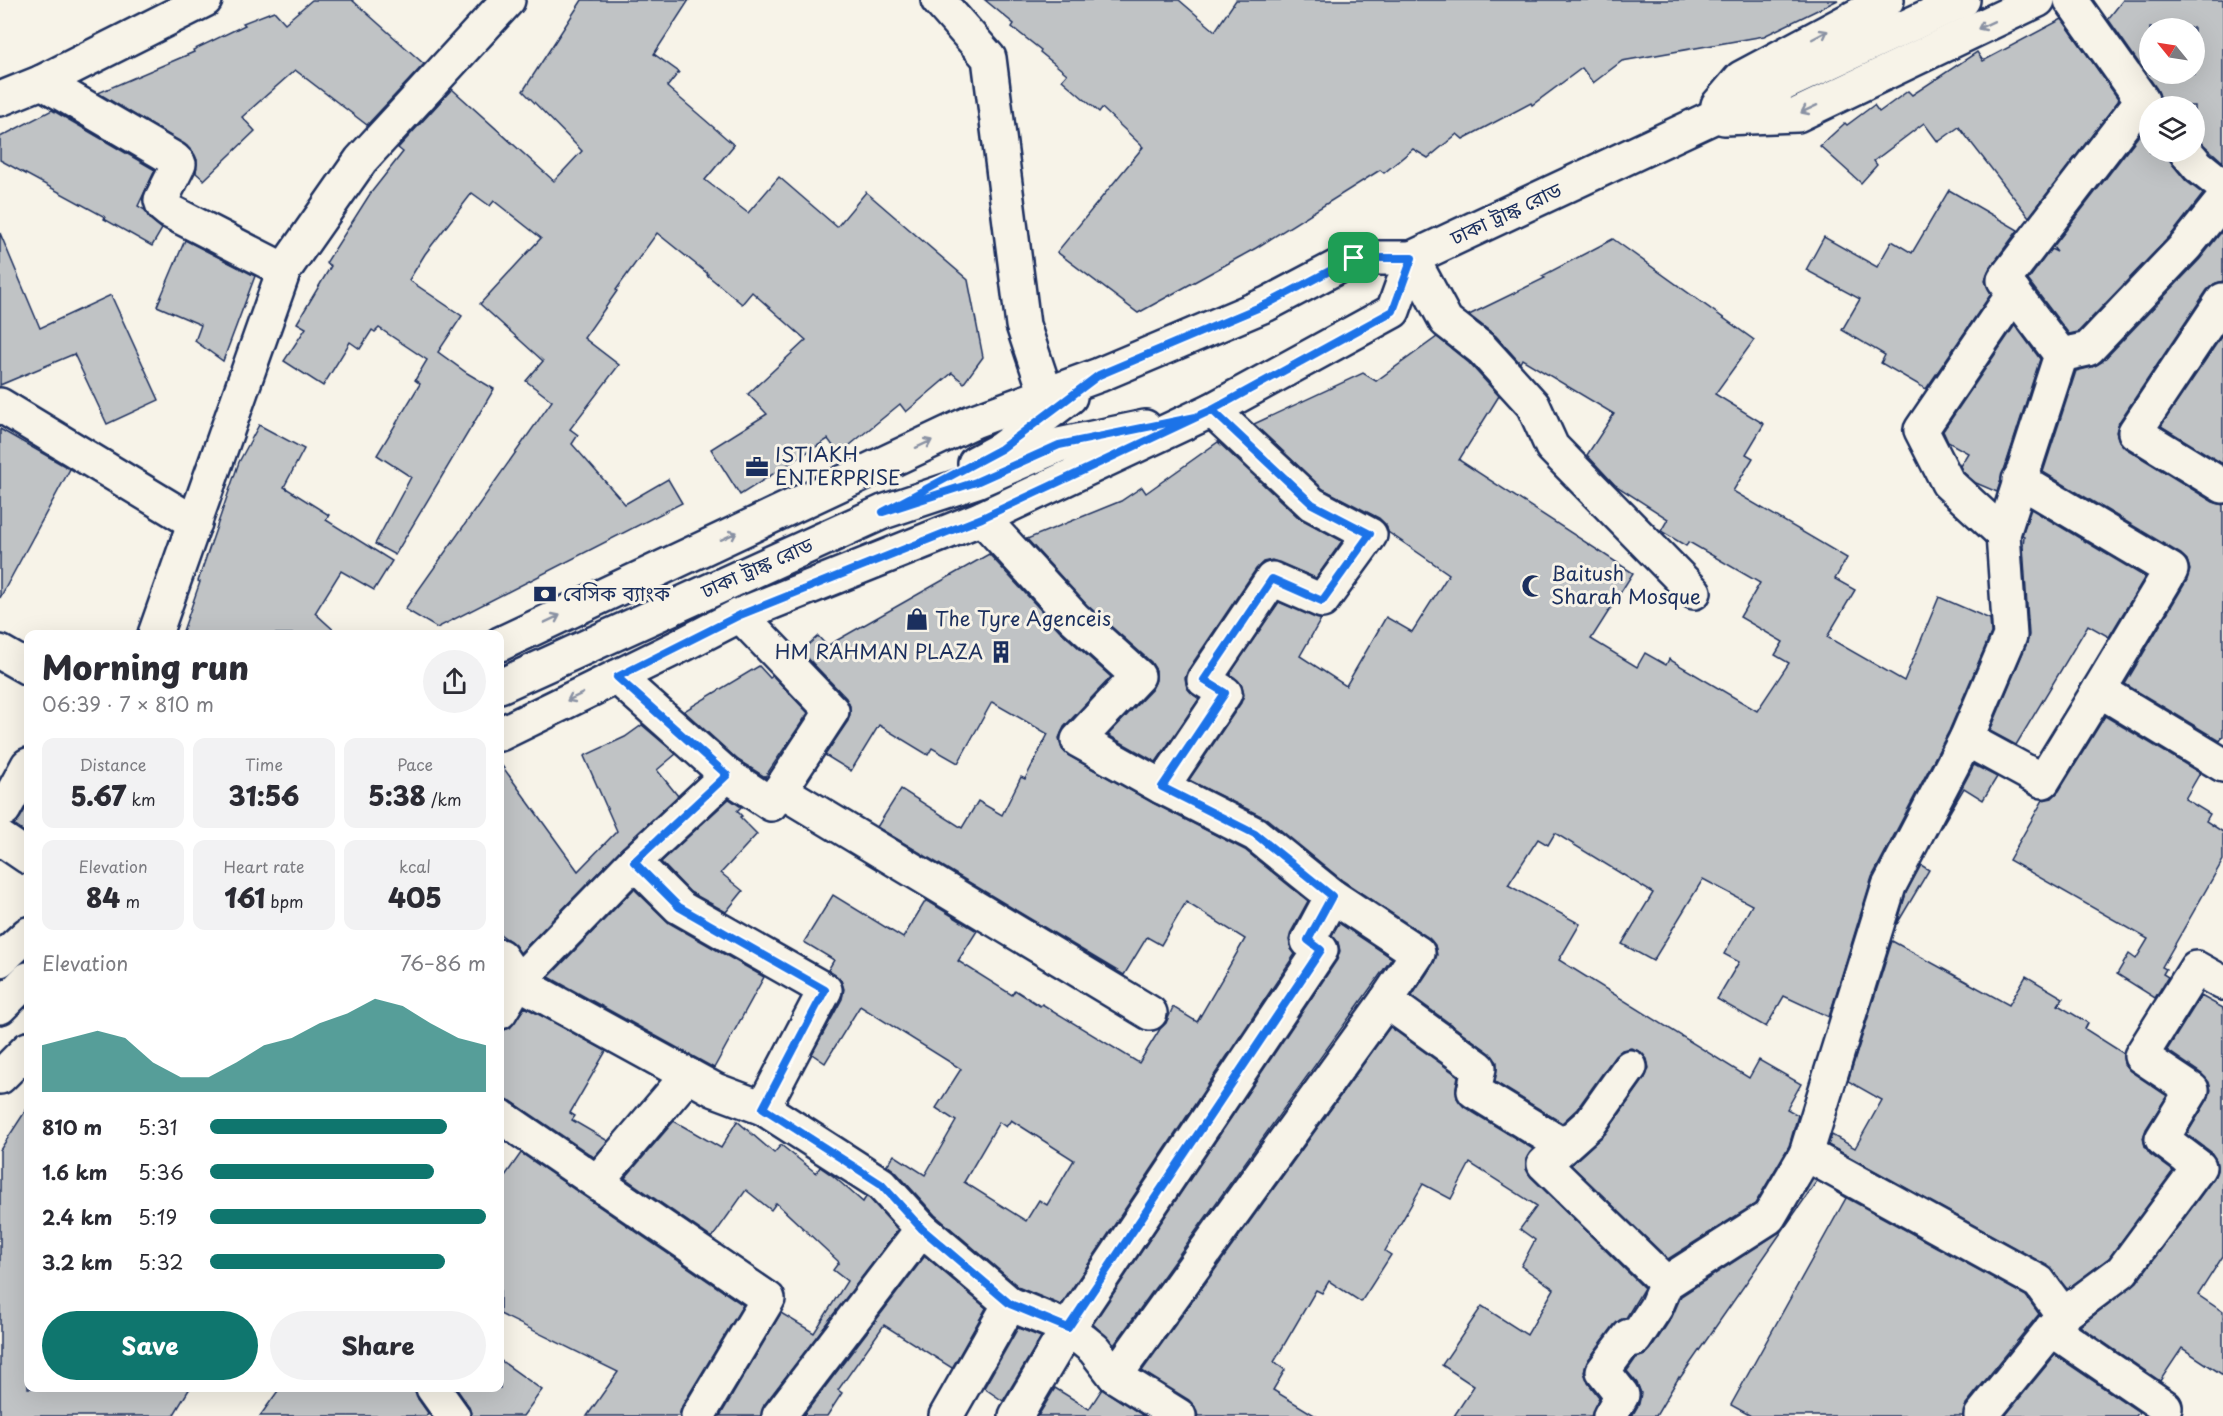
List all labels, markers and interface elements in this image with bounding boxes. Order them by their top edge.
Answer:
north arrow [2139,18,2205,84]
map controls [2139,18,2205,162]
one-way arrow [1977,20,1995,32]
one-way arrow [1811,29,1829,40]
button: layers [2139,96,2205,162]
one-way arrow [1801,103,1819,115]
street label: ঢাকা ট্রাঙ্ক রোড [1444,174,1567,252]
pin [1328,232,1379,283]
icon: arrive [1337,241,1370,274]
one-way arrow [915,438,933,450]
place label: ISTIAKH ENTERPRISE [775,439,901,492]
office icon: ISTIAKH ENTERPRISE [744,454,770,480]
street label: ঢাকা ট্রাঙ্ক রোড [695,529,818,606]
one-way arrow [719,530,737,542]
place label: Baitush Sharah Mosque [1551,558,1701,611]
mosque icon: Baitush Sharah Mosque [1520,573,1546,599]
place label: বেসিক ব্যাংক [563,578,671,608]
bank icon: বেসিক ব্যাংক [532,581,558,607]
place label: The Tyre Agenceis [935,603,1111,633]
shop icon: The Tyre Agenceis [904,606,930,632]
one-way arrow [543,613,561,625]
place label: HM RAHMAN PLAZA [775,636,983,666]
building icon: HM RAHMAN PLAZA [988,639,1014,665]
text: Morning run [42,641,249,691]
button: share [423,650,486,713]
text: 06:39 · 7 × 810 m [42,689,214,719]
one-way arrow [567,692,585,704]
text: Distance [79,752,147,776]
text: Time [245,752,283,776]
text: Pace [397,752,433,776]
text: 5.67 [70,776,126,815]
text: 31:56 [229,776,299,815]
text: 5:38 [368,776,426,815]
text: km [126,787,156,811]
text: /km [426,787,462,811]
text: Elevation [78,854,148,878]
text: Heart rate [224,854,304,878]
text: kcal [399,854,431,878]
text: 84 [86,878,120,917]
text: 161 [224,878,265,917]
text: 405 [388,878,442,917]
text: m [120,889,140,913]
text: bpm [265,889,304,913]
text: Elevation [42,948,128,978]
text: 76–86 m [400,948,486,978]
text: 810 m [42,1112,102,1142]
text: 5:31 [138,1112,178,1142]
text: 1.6 km [42,1157,107,1187]
text: 5:36 [138,1157,184,1187]
text: 2.4 km [42,1202,112,1232]
text: 5:19 [138,1202,177,1232]
text: 3.2 km [42,1247,113,1277]
text: 5:32 [138,1247,183,1277]
button: Save [42,1311,258,1380]
button: Share [270,1311,486,1380]

